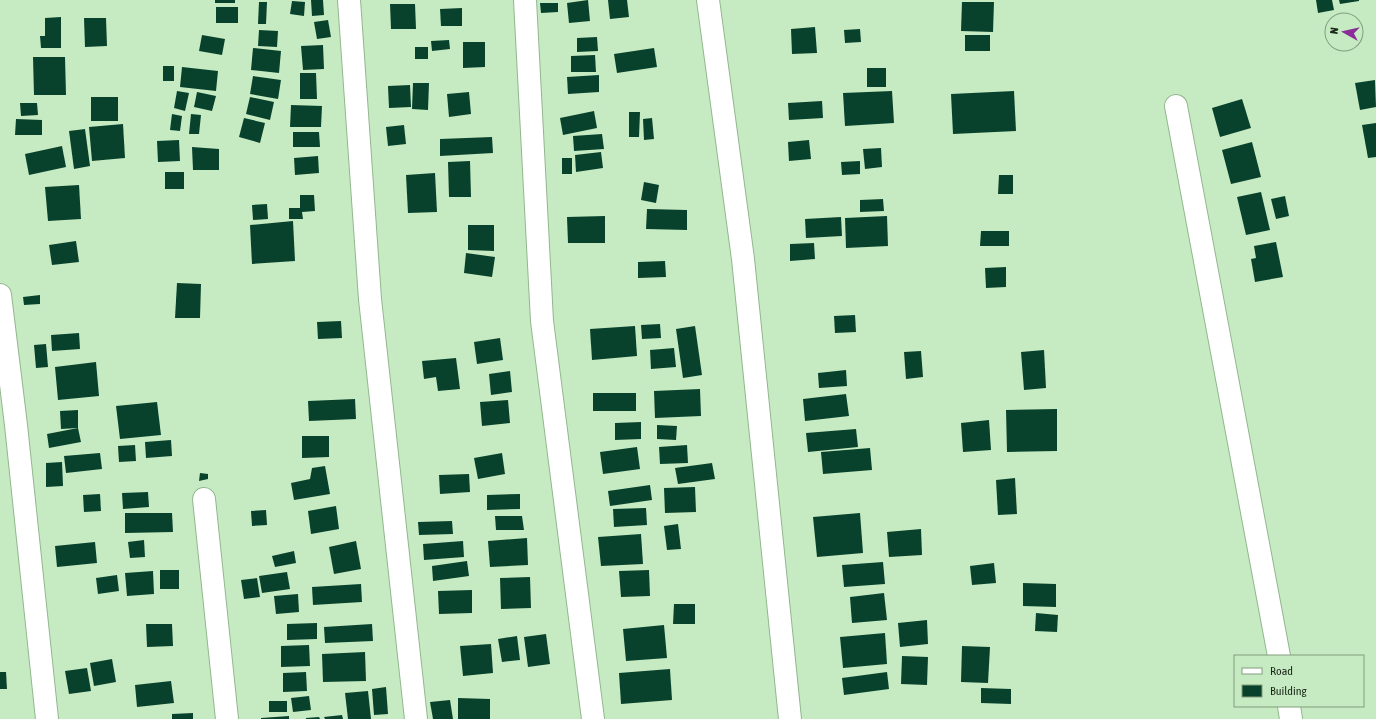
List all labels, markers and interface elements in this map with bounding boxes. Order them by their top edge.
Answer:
north arrow [1324,12,1364,52]
text: N [1328,27,1340,35]
legend [1234,655,1364,707]
text: Road [1270,664,1293,678]
text: Building [1270,684,1308,698]

